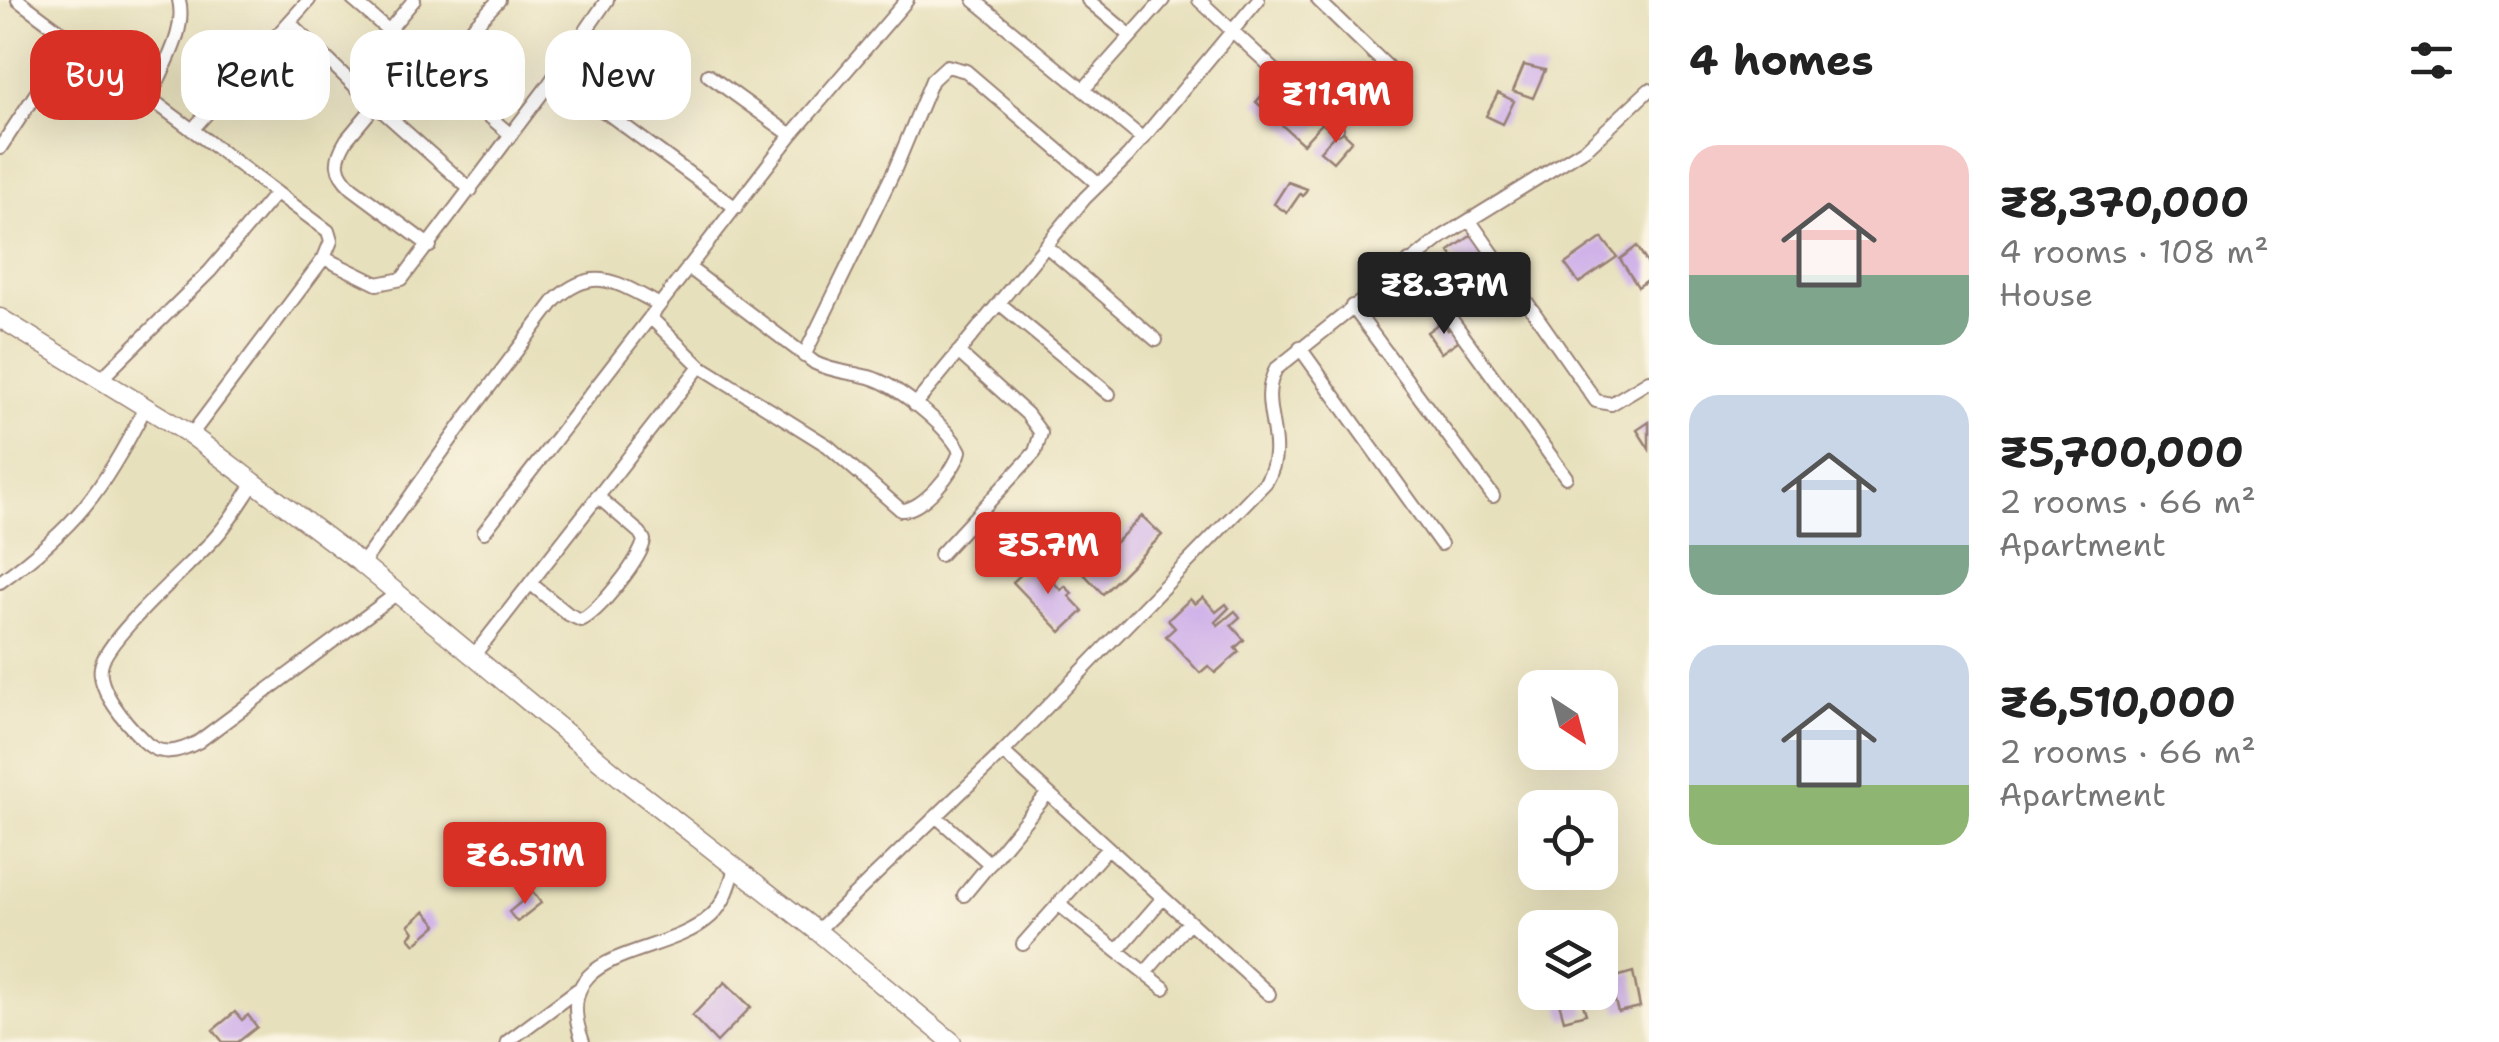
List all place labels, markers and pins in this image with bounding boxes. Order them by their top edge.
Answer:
pin: ₹11.9M [1255,61,1417,146]
pin: ₹8.37M [1363,252,1525,337]
pin: ₹5.7M [978,512,1118,597]
pin: ₹6.51M [444,822,606,907]

